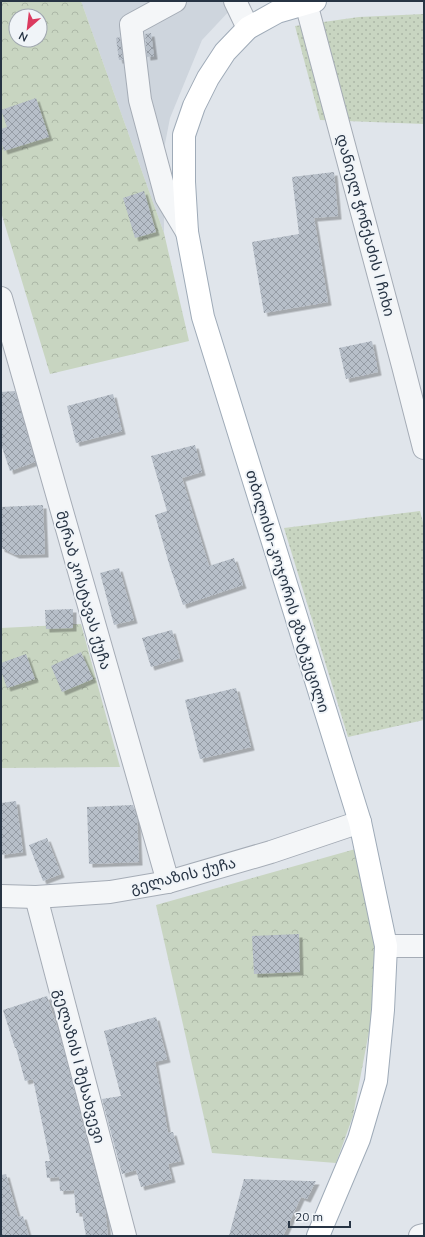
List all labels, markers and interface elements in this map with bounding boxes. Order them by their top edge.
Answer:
north arrow [8,8,48,48]
text: N [16,29,30,45]
street label: დანიელ ჭონქაძის I ჩიხი [332,132,400,318]
street label: თბილისი-კოჯორის გზატკეცილი [242,467,334,715]
street label: მერაბ კოსტავას ქუჩა [52,508,116,672]
street label: გელაზის ქუჩა [128,853,238,897]
street label: გელაზის I შესახვევი [50,987,110,1145]
scale bar [289,1203,350,1229]
text: 20 m [295,1209,323,1224]

